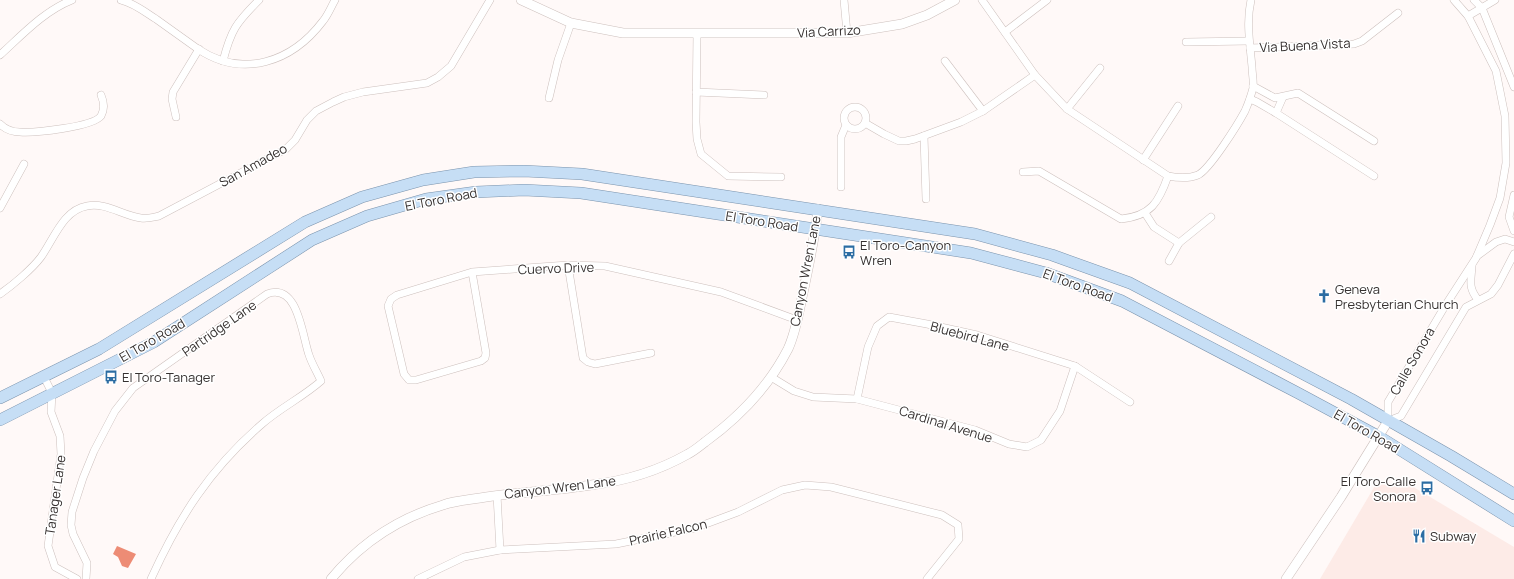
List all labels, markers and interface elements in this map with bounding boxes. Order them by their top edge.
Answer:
street label: Via Carrizo [797,20,861,42]
street label: Via Buena Vista [1259,34,1351,56]
street label: San Amadeo [216,139,290,191]
street label: El Toro Road [403,183,479,215]
street label: El Toro Road [724,206,800,236]
street label: Canyon Wren Lane [785,214,825,328]
place label: El Toro-Canyon Wren [860,236,951,269]
bus stop icon: El Toro-Canyon Wren [841,244,857,260]
street label: Cuervo Drive [518,258,595,278]
street label: El Toro Road [1041,264,1115,306]
place label: Geneva Presbyterian Church [1335,280,1459,313]
church icon: Geneva Presbyterian Church [1316,288,1332,304]
street label: Partridge Lane [178,295,260,360]
street label: El Toro Road [116,314,188,366]
street label: Bluebird Lane [929,317,1012,355]
street label: Calle Sonora [1385,324,1439,398]
place label: El Toro-Tanager [122,368,215,386]
bus stop icon: El Toro-Tanager [103,369,119,385]
street label: Cardinal Avenue [897,401,995,447]
street label: El Toro Road [1331,405,1403,457]
street label: Tanager Lane [40,453,70,536]
street label: Canyon Wren Lane [503,471,617,503]
place label: El Toro-Calle Sonora [1341,472,1416,505]
bus stop icon: El Toro-Calle Sonora [1419,480,1435,496]
street label: Prairie Falcon [627,514,709,550]
place label: Subway [1430,527,1477,545]
restaurant icon: Subway [1411,528,1427,544]

